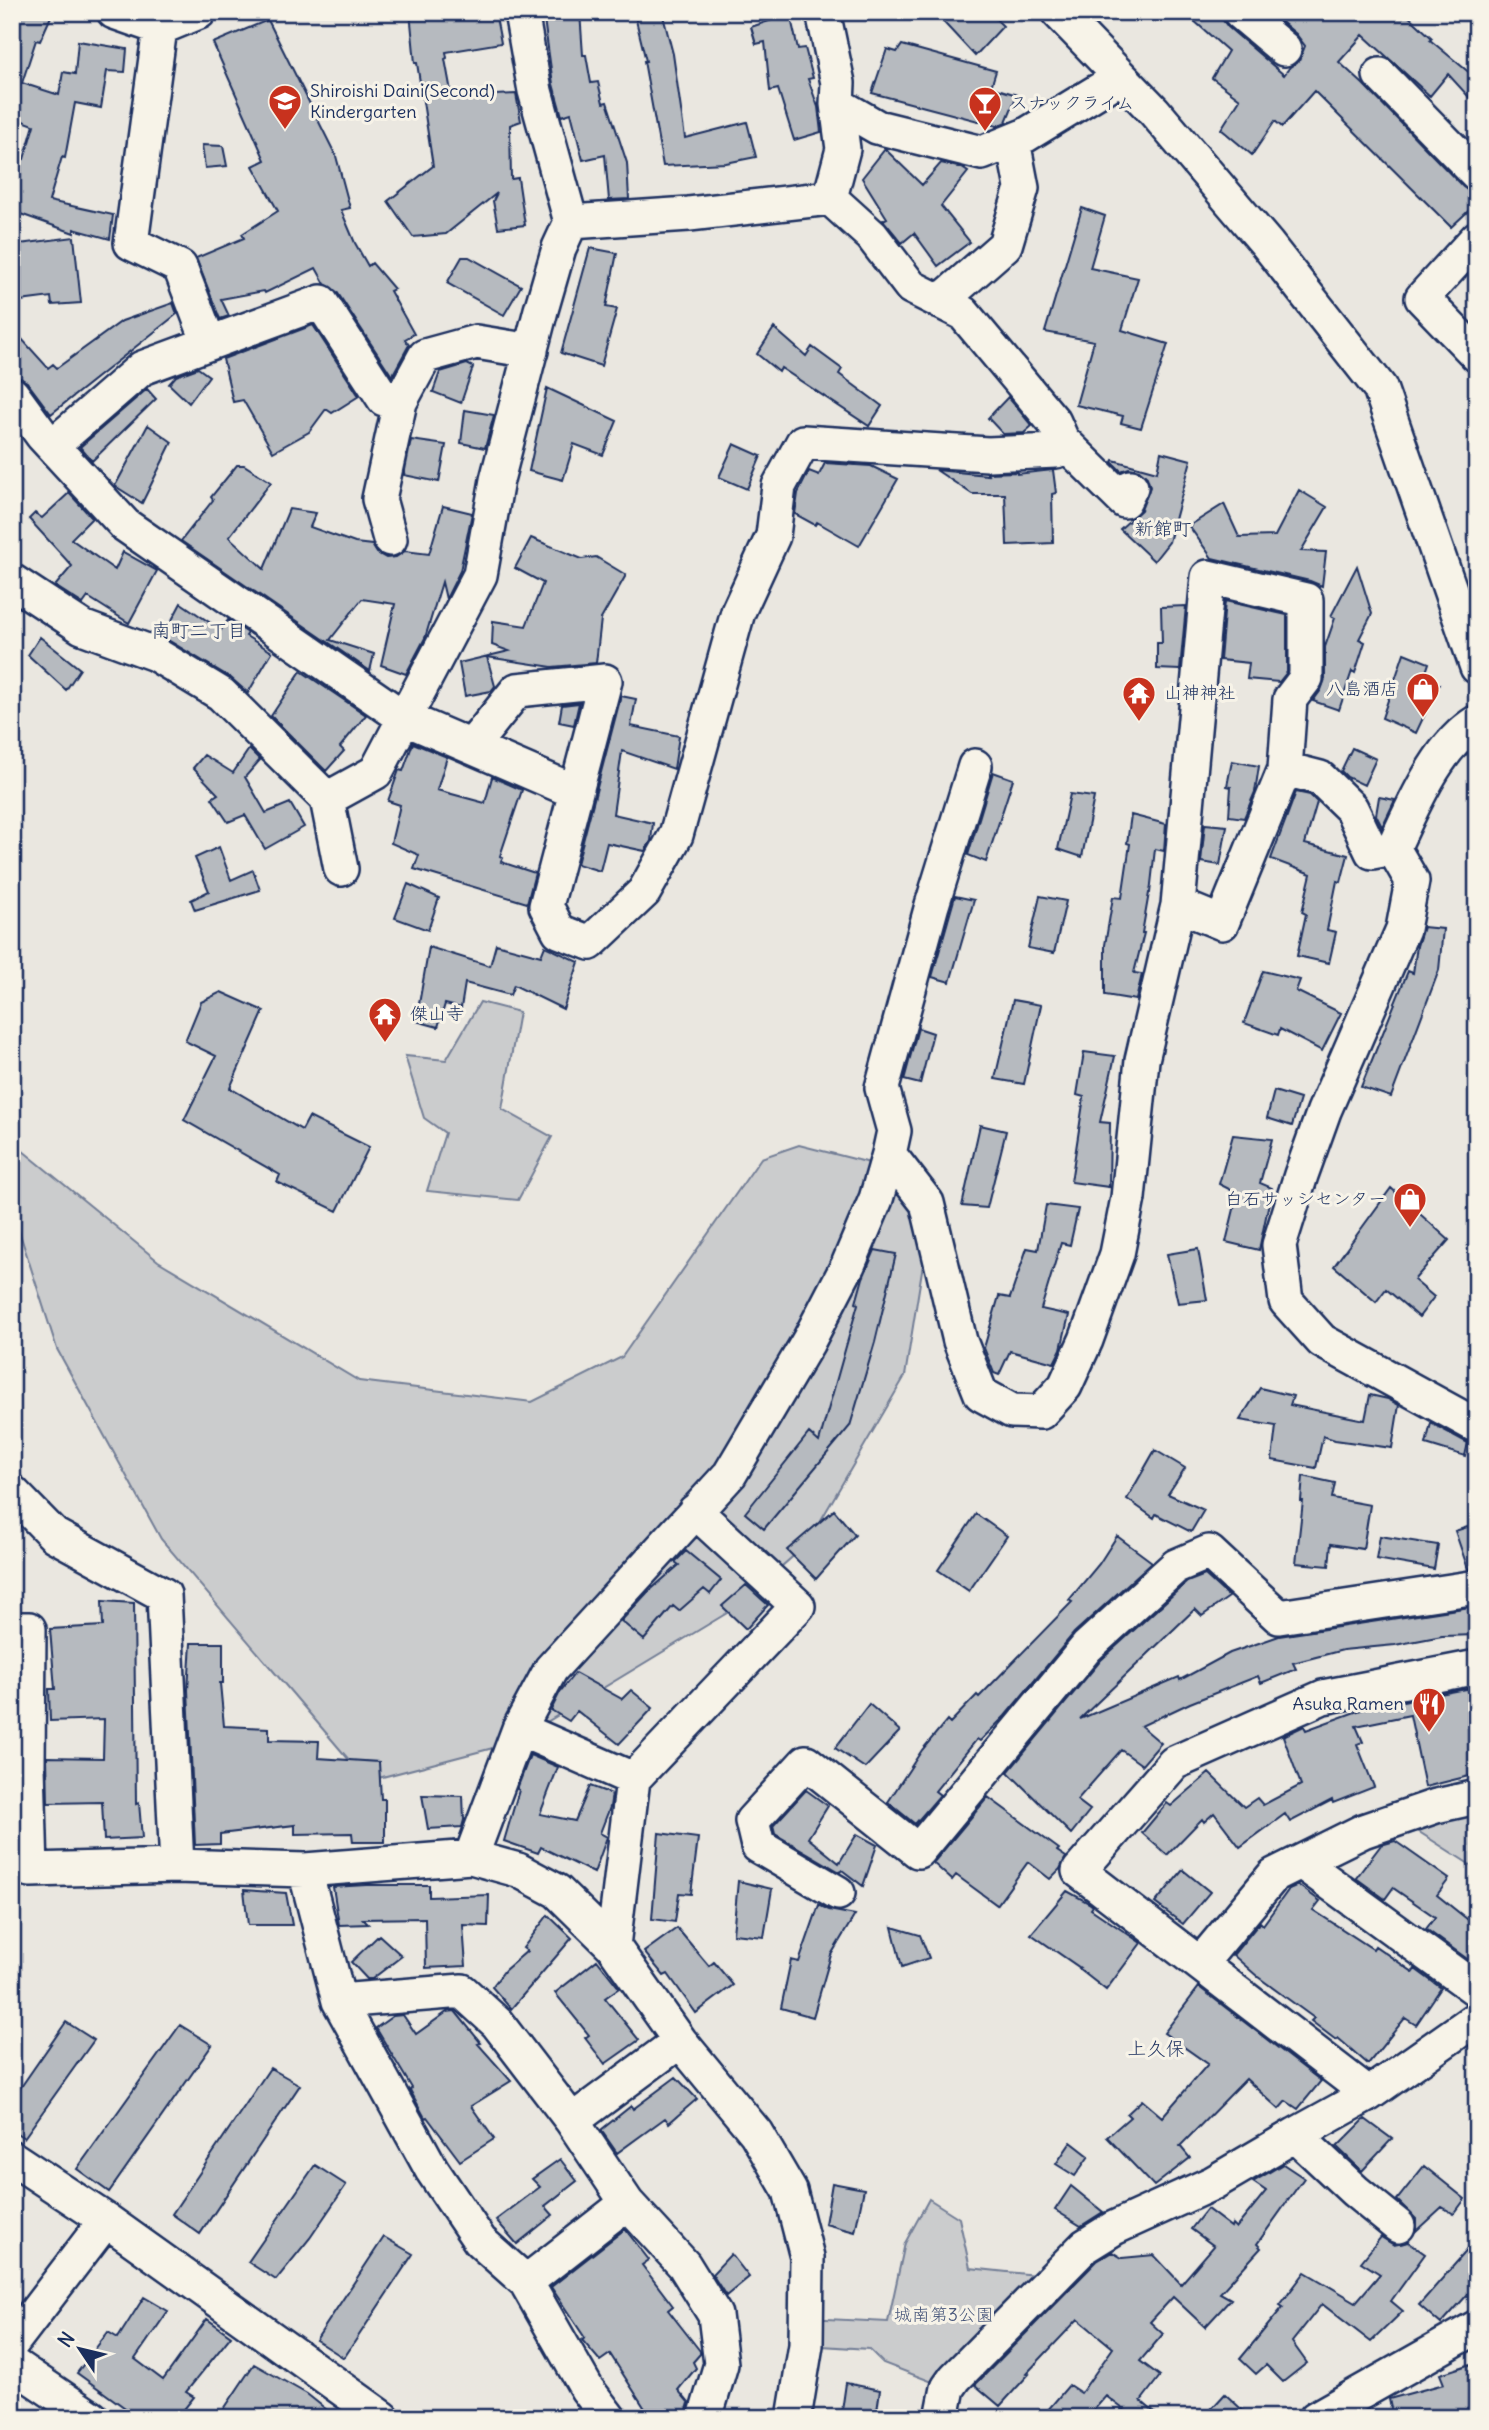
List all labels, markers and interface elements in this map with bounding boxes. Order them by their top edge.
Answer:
place label: Shiroishi Daini(Second) Kindergarten [310,79,495,123]
school or university icon: Shiroishi Daini(Second) Kindergarten [266,82,304,131]
bar icon: スナックライム [966,84,1004,133]
place label: スナックライム [1010,91,1134,114]
district label: 新館町 [1134,516,1192,540]
district label: 南町二丁目 [151,618,247,642]
shop icon: 八島酒店 [1404,670,1442,719]
temple icon: 山神神社 [1120,674,1158,723]
place label: 八島酒店 [1326,677,1398,700]
place label: 山神神社 [1164,681,1236,704]
temple icon: 傑山寺 [366,995,404,1044]
place label: 傑山寺 [410,1002,464,1025]
shop icon: 白石サッシセンター [1391,1180,1429,1229]
place label: 白石サッシセンター [1225,1187,1386,1210]
restaurant icon: Asuka Ramen [1410,1685,1448,1734]
place label: Asuka Ramen [1293,1692,1404,1715]
district label: 上久保 [1127,2036,1185,2060]
park label: 城南第3公園 [894,2303,994,2326]
north arrow [46,2314,116,2384]
text: N [52,2327,80,2352]

